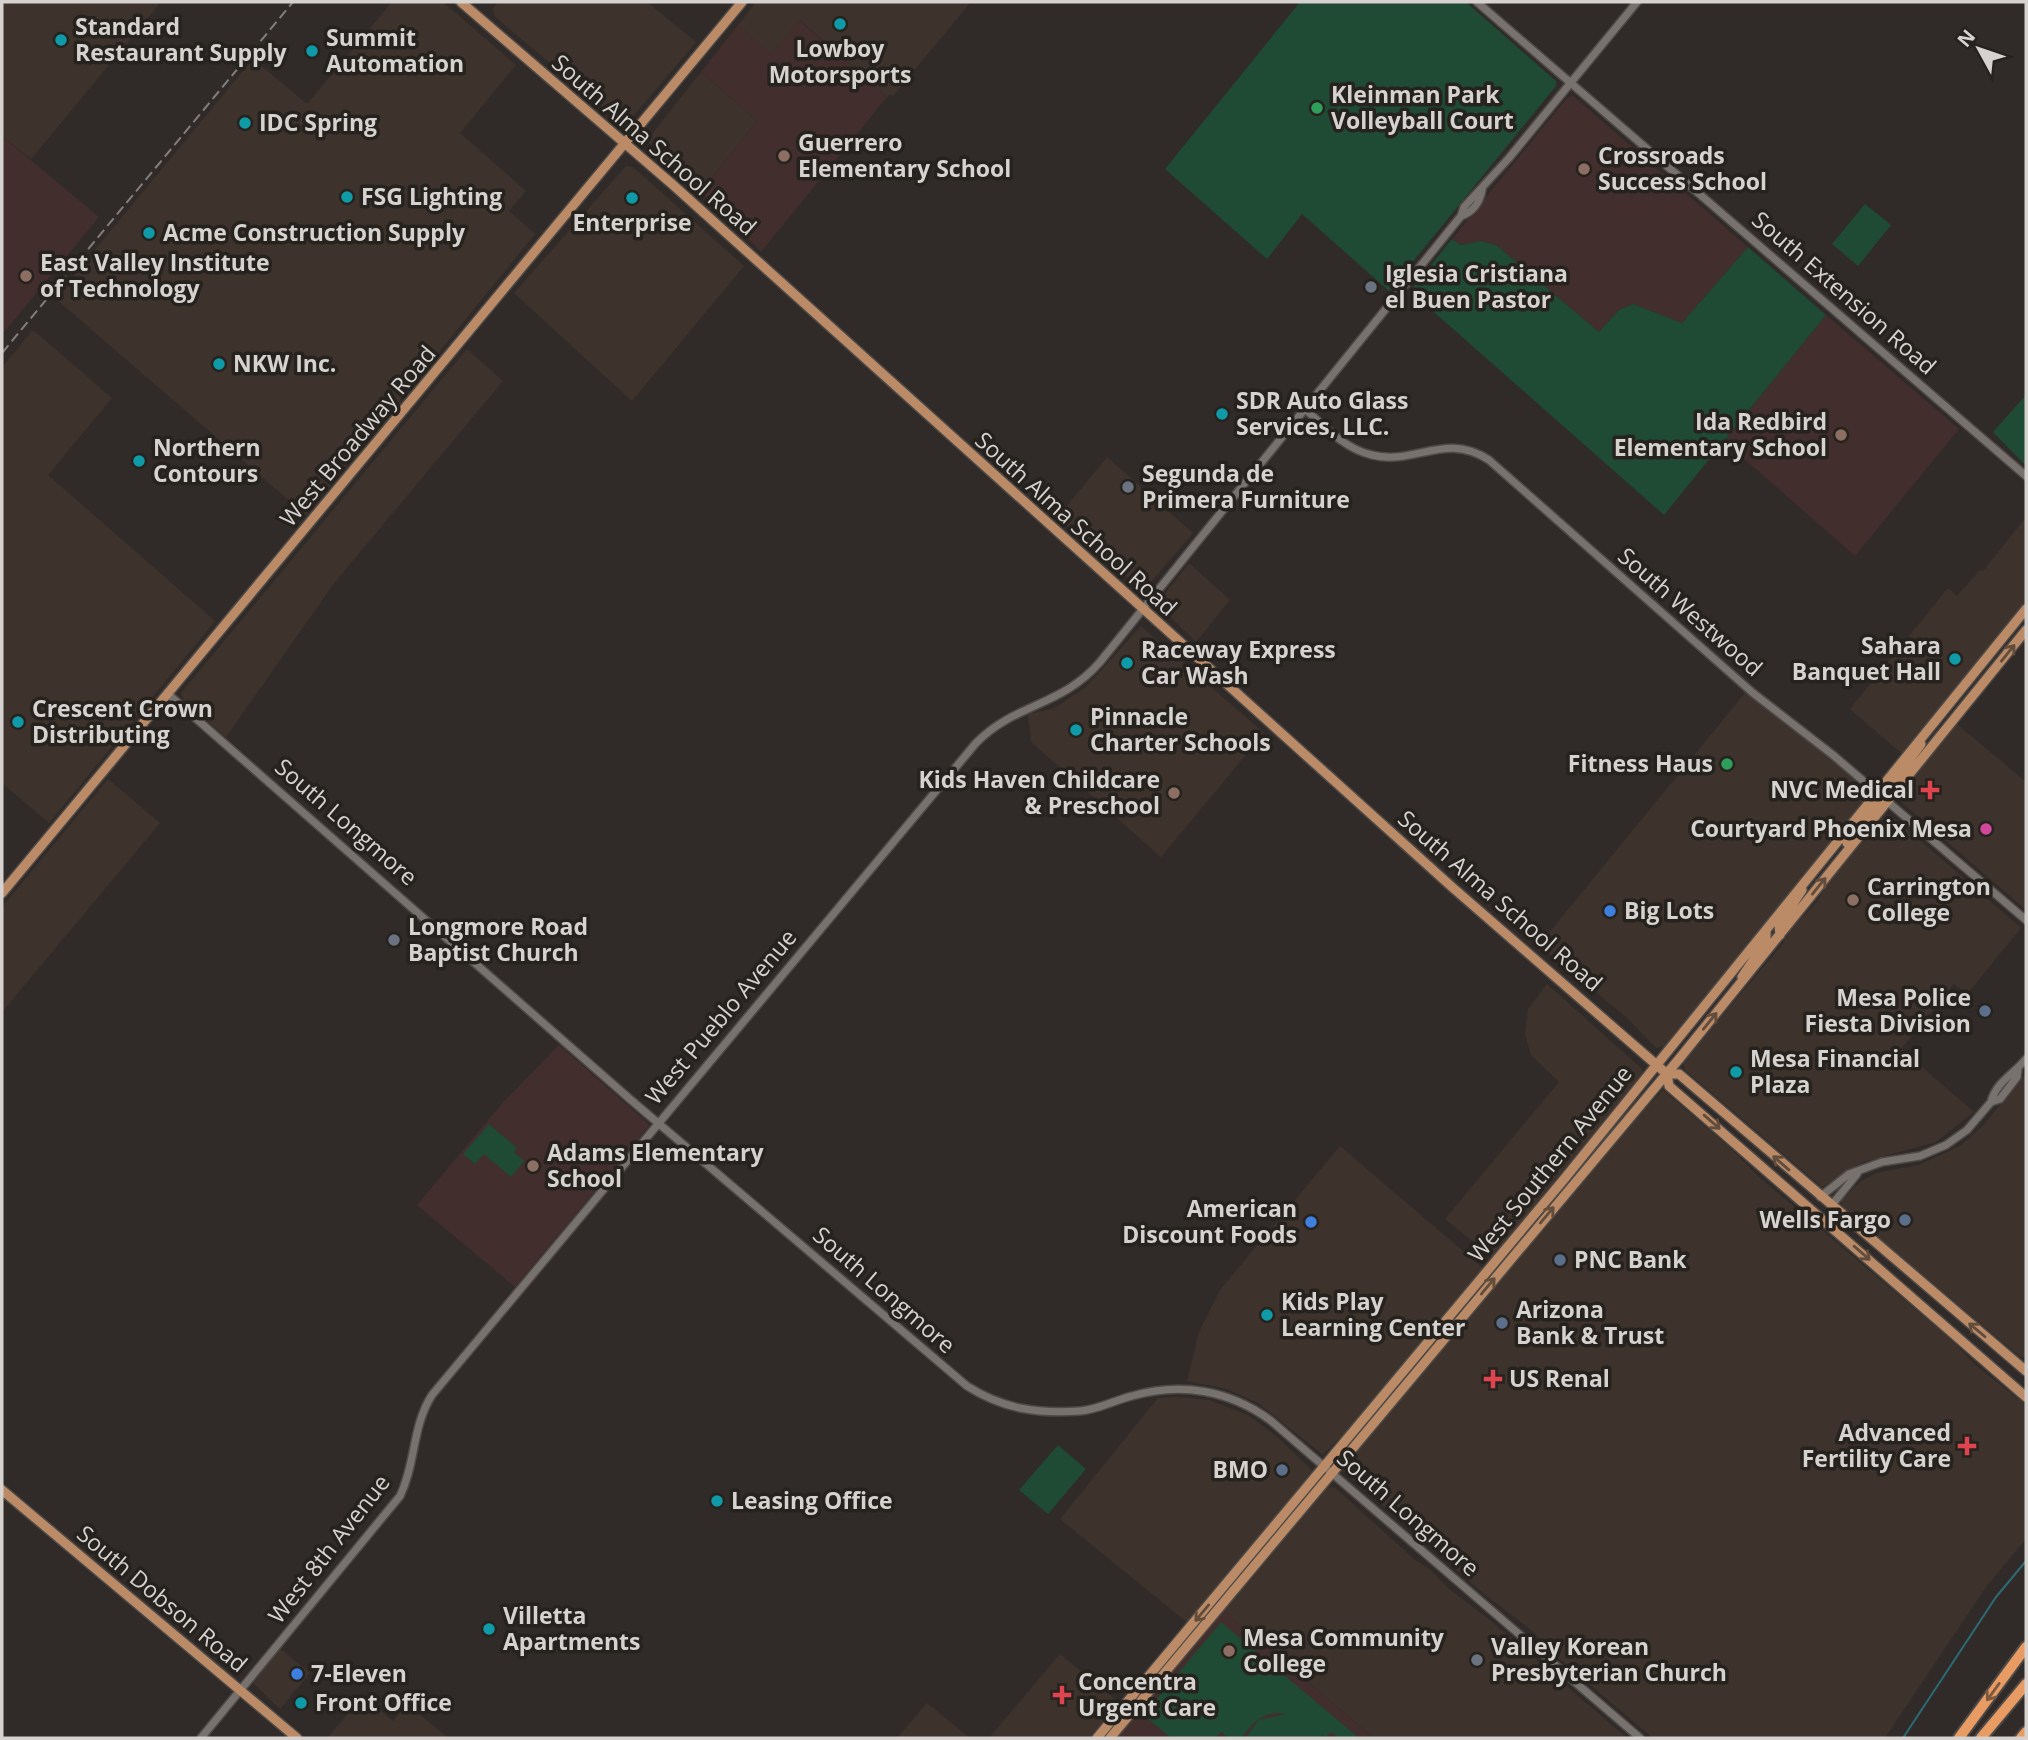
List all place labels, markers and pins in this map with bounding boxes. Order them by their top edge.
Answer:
place label: Standard Restaurant Supply [75,10,288,68]
marker: Lowboy Motorsports [832,16,848,32]
place label: Summit Automation [326,21,464,79]
marker: Standard Restaurant Supply [53,32,69,48]
place label: Lowboy Motorsports [769,32,911,90]
marker: Summit Automation [304,43,320,59]
place label: Kleinman Park Volleyball Court [1331,78,1514,136]
marker: Kleinman Park Volleyball Court [1309,100,1325,116]
place label: IDC Spring [259,106,377,138]
marker: IDC Spring [237,115,253,131]
place label: Guerrero Elementary School [798,126,1011,184]
place label: Crossroads Success School [1598,139,1767,197]
marker: Guerrero Elementary School [776,148,792,164]
marker: Crossroads Success School [1576,161,1592,177]
place label: FSG Lighting [361,180,502,212]
marker: FSG Lighting [339,189,355,205]
marker: Enterprise [624,190,640,206]
place label: Enterprise [572,206,692,238]
place label: Acme Construction Supply [163,216,466,248]
marker: Acme Construction Supply [141,225,157,241]
place label: East Valley Institute of Technology [40,246,270,304]
place label: Iglesia Cristiana el Buen Pastor [1385,257,1568,315]
marker: East Valley Institute of Technology [18,268,34,284]
marker: Iglesia Cristiana el Buen Pastor [1363,279,1379,295]
place label: NKW Inc. [233,347,336,379]
marker: NKW Inc. [211,356,227,372]
place label: SDR Auto Glass Services, LLC. [1236,384,1408,442]
place label: Ida Redbird Elementary School [1614,405,1827,463]
marker: SDR Auto Glass Services, LLC. [1214,406,1230,422]
marker: Ida Redbird Elementary School [1833,427,1849,443]
place label: Northern Contours [153,431,261,489]
marker: Northern Contours [131,453,147,469]
place label: Segunda de Primera Furniture [1142,457,1350,515]
marker: Segunda de Primera Furniture [1120,479,1136,495]
place label: Sahara Banquet Hall [1792,629,1941,687]
place label: Raceway Express Car Wash [1141,633,1336,691]
marker: Sahara Banquet Hall [1947,651,1963,667]
marker: Raceway Express Car Wash [1119,655,1135,671]
place label: Crescent Crown Distributing [32,692,213,750]
place label: Pinnacle Charter Schools [1090,700,1271,758]
marker: Crescent Crown Distributing [10,714,26,730]
marker: Pinnacle Charter Schools [1068,722,1084,738]
place label: Fitness Haus [1568,747,1713,779]
marker: Fitness Haus [1719,756,1735,772]
place label: Kids Haven Childcare & Preschool [918,763,1160,821]
place label: NVC Medical [1770,773,1914,805]
marker: NVC Medical [1920,780,1940,800]
marker: Kids Haven Childcare & Preschool [1166,785,1182,801]
place label: Courtyard Phoenix Mesa [1690,812,1972,844]
marker: Courtyard Phoenix Mesa [1978,821,1994,837]
place label: Carrington College [1867,870,1991,928]
marker: Carrington College [1845,892,1861,908]
place label: Big Lots [1624,894,1714,926]
marker: Big Lots [1602,903,1618,919]
place label: Longmore Road Baptist Church [408,910,588,968]
marker: Longmore Road Baptist Church [386,932,402,948]
place label: Mesa Police Fiesta Division [1805,981,1971,1039]
marker: Mesa Police Fiesta Division [1977,1003,1993,1019]
place label: Mesa Financial Plaza [1750,1042,1920,1100]
marker: Mesa Financial Plaza [1728,1064,1744,1080]
place label: Adams Elementary School [547,1136,764,1194]
marker: Adams Elementary School [525,1158,541,1174]
place label: American Discount Foods [1122,1192,1297,1250]
place label: Wells Fargo [1760,1203,1891,1235]
marker: Wells Fargo [1897,1212,1913,1228]
marker: American Discount Foods [1303,1214,1319,1230]
place label: PNC Bank [1574,1243,1687,1275]
marker: PNC Bank [1552,1252,1568,1268]
place label: Kids Play Learning Center [1281,1285,1466,1343]
place label: Arizona Bank & Trust [1516,1293,1664,1351]
marker: Kids Play Learning Center [1259,1307,1275,1323]
marker: Arizona Bank & Trust [1494,1315,1510,1331]
place label: US Renal [1509,1362,1610,1394]
marker: US Renal [1483,1369,1503,1389]
place label: Advanced Fertility Care [1802,1416,1951,1474]
marker: Advanced Fertility Care [1957,1436,1977,1456]
place label: BMO [1213,1453,1268,1485]
marker: BMO [1274,1462,1290,1478]
place label: Leasing Office [731,1484,893,1516]
marker: Leasing Office [709,1493,725,1509]
place label: Villetta Apartments [503,1599,640,1657]
marker: Villetta Apartments [481,1621,497,1637]
place label: Mesa Community College [1243,1621,1445,1679]
place label: Valley Korean Presbyterian Church [1491,1630,1727,1688]
marker: Mesa Community College [1221,1643,1237,1659]
marker: Valley Korean Presbyterian Church [1469,1652,1485,1668]
place label: 7-Eleven [311,1657,407,1689]
place label: Concentra Urgent Care [1078,1665,1216,1723]
marker: 7-Eleven [289,1666,305,1682]
marker: Concentra Urgent Care [1052,1685,1072,1705]
place label: Front Office [315,1686,452,1718]
marker: Front Office [293,1695,309,1711]

